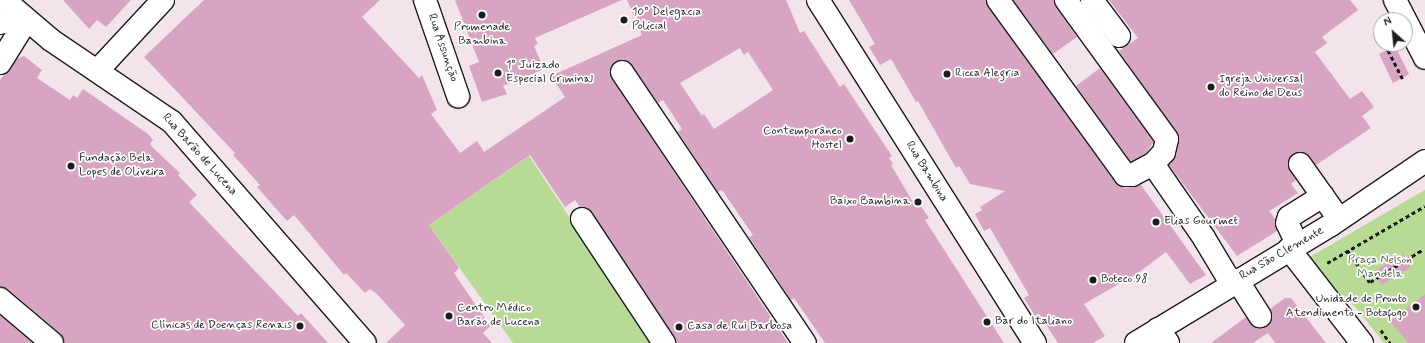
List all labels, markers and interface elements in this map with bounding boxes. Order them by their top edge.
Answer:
place label: 10º Delegacia Policial [632,6,701,34]
marker: Promenade Bambina [477,10,487,20]
north arrow [1373,12,1413,52]
street label: Rua Assunção [424,13,460,83]
text: N [1382,14,1394,30]
marker: 10º Delegacia Policial [619,15,629,25]
place label: Promenade Bambina [454,21,510,49]
place label: 1º Juizado Especial Criminal [506,59,597,87]
place label: Ricca Alegria [955,67,1021,81]
marker: 1º Juizado Especial Criminal [493,68,503,78]
marker: Ricca Alegria [942,69,952,79]
place label: Igreja Universal do Reino de Deus [1219,73,1303,101]
marker: Igreja Universal do Reino de Deus [1206,82,1216,92]
street label: Rua Barão de Lucena [157,110,241,200]
place label: Contemporâneo Hostel [763,125,842,153]
marker: Contemporâneo Hostel [845,134,855,144]
street label: Rua Bambina [902,139,950,205]
place label: Fundação Bela Lopes de Oliveira [79,152,165,180]
marker: Fundação Bela Lopes de Oliveira [66,161,76,171]
place label: Baixo Bambina [832,195,910,209]
marker: Baixo Bambina [913,197,923,207]
place label: Elias Gourmet [1164,215,1241,229]
marker: Elias Gourmet [1151,217,1161,227]
street label: Rua São Clemente [1238,224,1326,284]
park label: Praça Nelson Mandela [1348,254,1412,282]
place label: Boteco 98 [1101,273,1148,287]
marker: Boteco 98 [1088,275,1098,285]
place label: Unidade de Pronto Atendimento - Botafogo [1286,293,1407,321]
marker: Unidade de Pronto Atendimento - Botafogo [1410,301,1422,313]
place label: Centro Médico Barão de Lucena [457,302,545,330]
marker: Centro Médico Barão de Lucena [444,311,454,321]
place label: Bar do Italiano [995,315,1074,329]
marker: Bar do Italiano [982,317,992,327]
place label: Clínicas de Doenças Renais [157,319,292,333]
place label: Casa de Rui Barbosa [687,320,792,334]
marker: Clínicas de Doenças Renais [295,321,305,331]
marker: Casa de Rui Barbosa [674,322,684,332]

